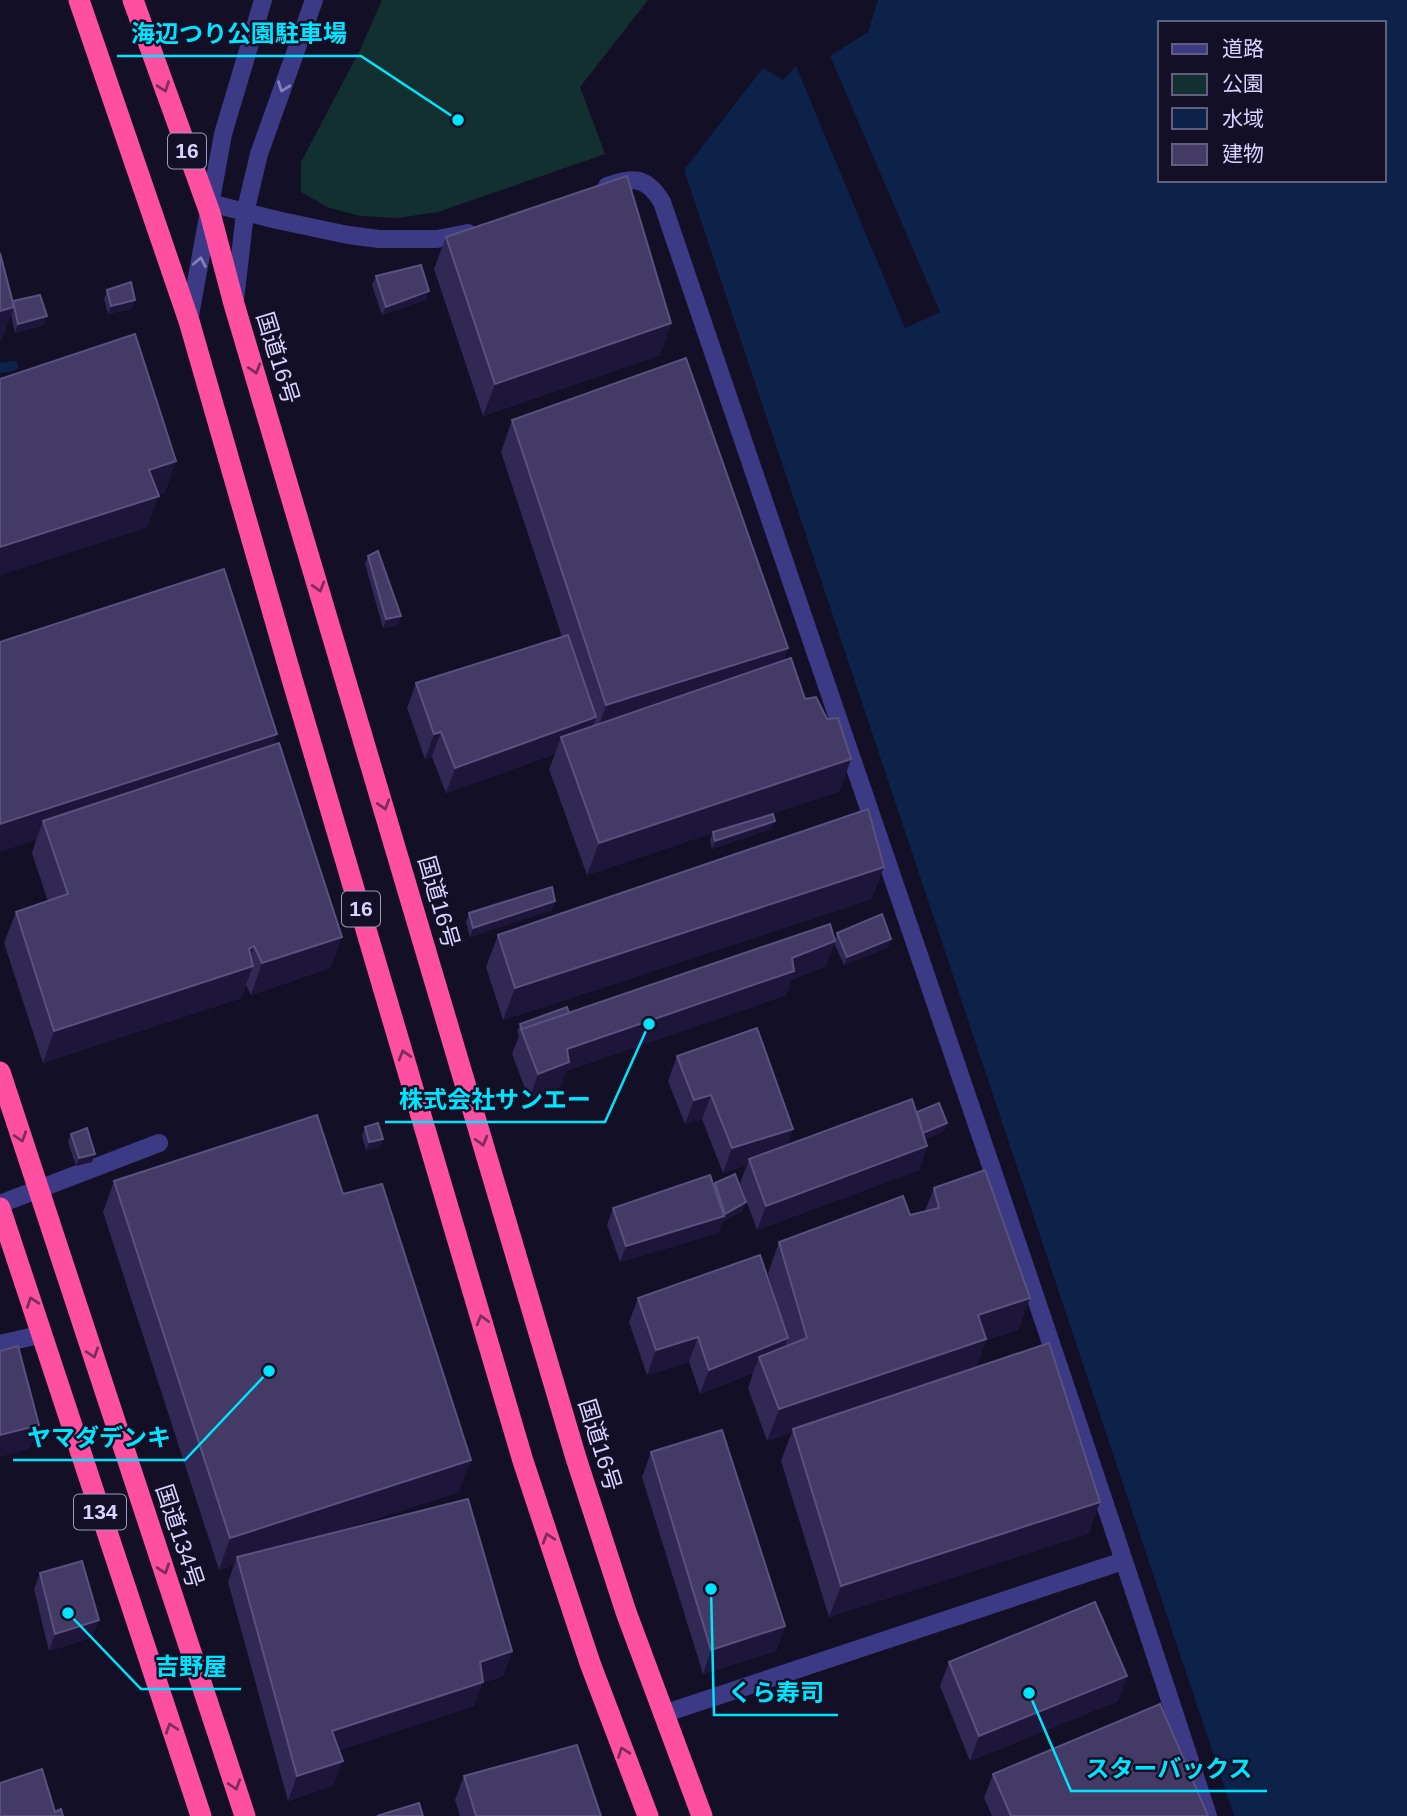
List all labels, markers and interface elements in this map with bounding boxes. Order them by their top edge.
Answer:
callout: 海辺つり公園駐車場 [117,11,361,56]
text: 海辺つり公園駐車場 [131,20,347,47]
legend [1158,21,1386,182]
text: 道路 [1222,37,1264,60]
text: 公園 [1222,72,1264,95]
one-way arrow [156,81,170,93]
one-way arrow [277,81,291,93]
text: 水域 [1222,107,1264,130]
road number: 16 [168,134,206,168]
text: 建物 [1222,142,1264,165]
one-way arrow [192,256,207,268]
street label: 国道16号 [252,309,304,407]
one-way arrow [246,362,261,374]
one-way arrow [311,581,326,593]
one-way arrow [375,799,390,811]
street label: 国道16号 [413,853,465,951]
road number: 16 [342,892,380,926]
one-way arrow [397,1049,412,1061]
callout: 株式会社サンエー [385,1077,605,1122]
text: 株式会社サンエー [399,1086,591,1113]
one-way arrow [13,1131,28,1143]
one-way arrow [474,1135,488,1147]
one-way arrow [26,1297,40,1309]
one-way arrow [475,1314,490,1326]
one-way arrow [84,1347,99,1359]
street label: 国道16号 [574,1396,626,1494]
callout: ヤマダデンキ [13,1415,185,1460]
text: ヤマダデンキ [27,1424,171,1451]
street label: 国道134号 [151,1481,209,1591]
road number: 134 [74,1494,126,1530]
one-way arrow [542,1532,556,1544]
one-way arrow [156,1563,170,1575]
callout: 吉野屋 [141,1644,241,1689]
text: 吉野屋 [155,1653,227,1680]
callout: くら寿司 [714,1670,838,1715]
text: くら寿司 [728,1679,824,1706]
one-way arrow [165,1722,180,1734]
callout: スターバックス [1071,1746,1267,1791]
one-way arrow [617,1747,631,1759]
text: スターバックス [1085,1755,1253,1782]
one-way arrow [227,1779,241,1791]

